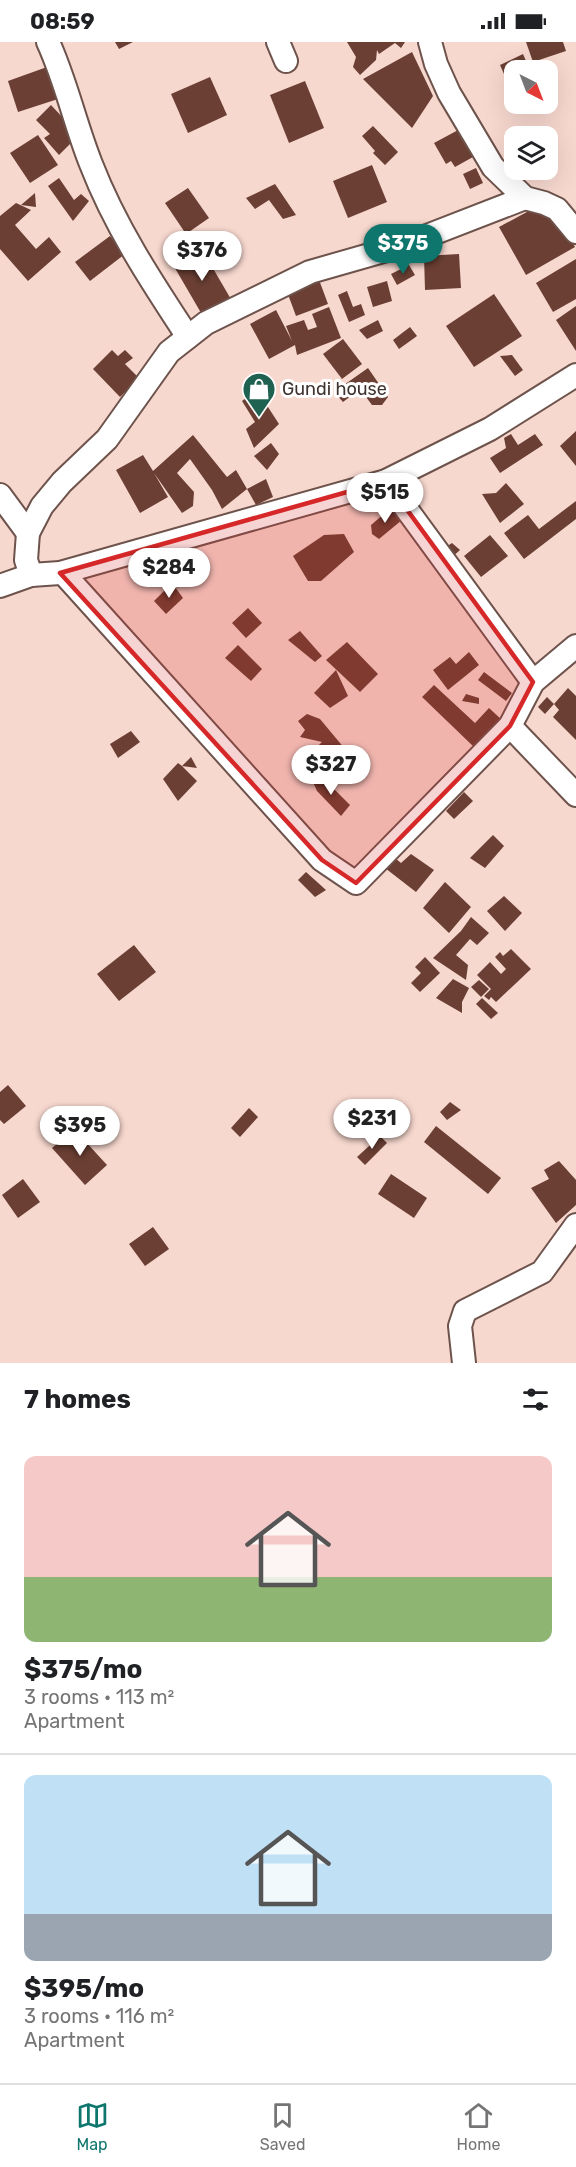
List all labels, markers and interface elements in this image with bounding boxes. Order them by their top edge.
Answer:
text: 08:59 [30,8,95,35]
north arrow [504,60,558,114]
map controls [504,60,558,180]
button: layers [504,126,558,180]
pin: $375 [367,224,439,275]
pin: $376 [166,231,238,282]
text: $375 [378,231,428,255]
text: $376 [177,238,227,262]
shop icon: Gundi house [241,371,277,418]
place label: Gundi house [282,378,387,400]
pin: $515 [349,473,421,524]
text: $515 [361,480,410,504]
pin: $284 [133,548,205,599]
text: $284 [142,555,196,579]
pin: $327 [295,745,367,796]
text: $327 [306,752,357,776]
pin: $231 [336,1099,408,1150]
pin: $395 [44,1106,116,1157]
text: $231 [347,1106,397,1130]
text: $395 [54,1113,106,1137]
icon: filters [519,1383,552,1416]
text: 7 homes [24,1384,131,1415]
icon: home [234,1495,342,1603]
text: $375/mo [24,1654,142,1685]
text: 3 rooms · 113 m² [24,1685,174,1709]
text: Apartment [24,1709,125,1733]
icon: home [234,1814,342,1922]
text: $395/mo [24,1973,144,2004]
text: 3 rooms · 116 m² [24,2004,174,2028]
text: Apartment [24,2028,125,2052]
tab: Map [76,2099,109,2154]
tab: Saved [260,2099,305,2154]
tab: Home [457,2099,500,2154]

